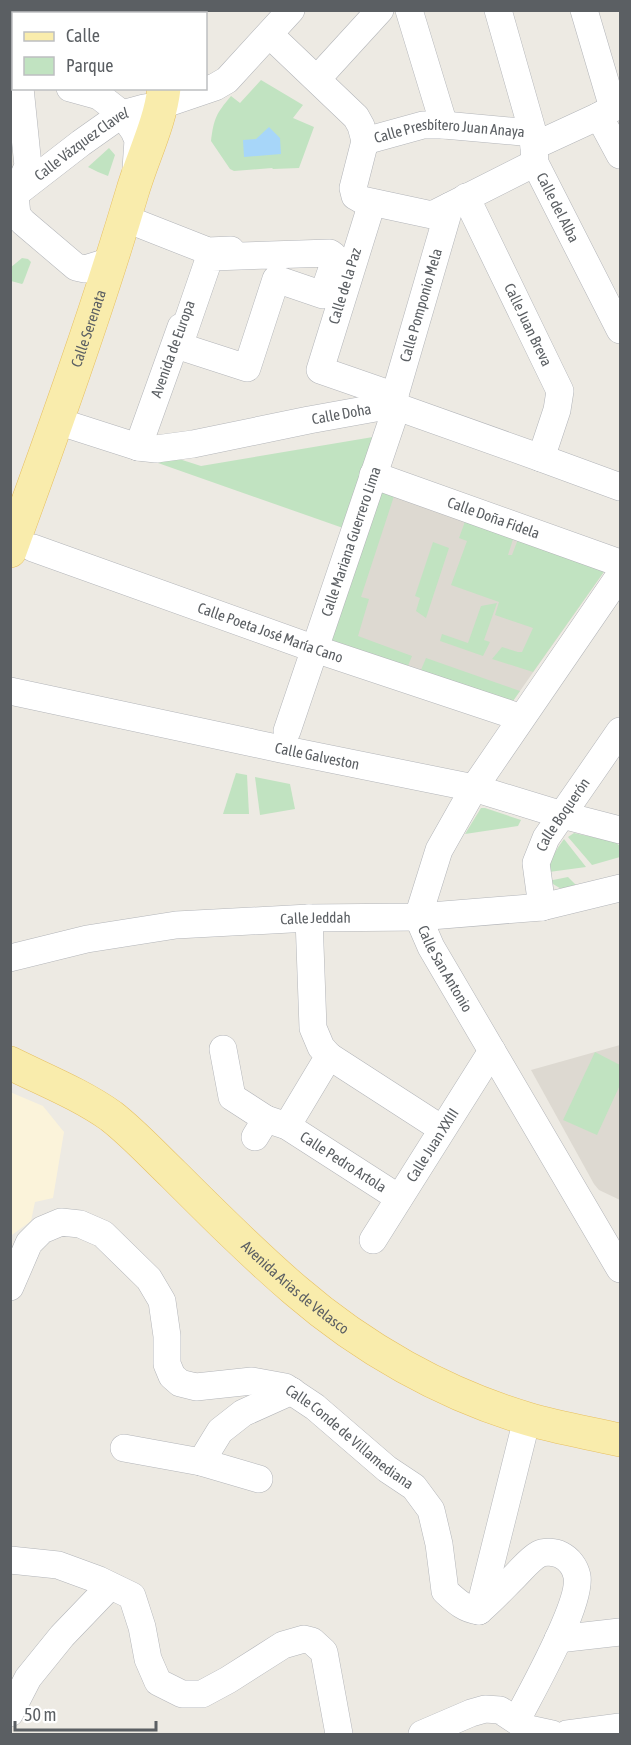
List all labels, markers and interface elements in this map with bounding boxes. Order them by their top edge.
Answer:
legend [12,12,207,90]
text: Calle [66,25,100,46]
text: Parque [66,55,114,76]
street label: Calle Vázquez Clavel [31,104,130,184]
street label: Calle Presbítero Juan Anaya [372,116,526,146]
street label: Calle del Alba [533,170,583,245]
street label: Calle de la Paz [325,245,364,326]
street label: Calle Pomponio Mela [396,246,445,364]
street label: Calle Juan Breva [501,280,556,369]
street label: Calle Serenata [67,288,109,369]
street label: Avenida de Europa [147,298,198,400]
street label: Calle Doha [310,400,373,427]
street label: Calle Mariana Guerrero Lima [317,464,384,618]
street label: Calle Doña Fidela [445,493,542,542]
street label: Calle Poeta José María Cano [196,599,345,666]
street label: Calle Galveston [273,739,361,773]
street label: Calle Boquerón [533,775,593,854]
street label: Calle Jeddah [280,909,351,928]
street label: Calle San Antonio [415,923,476,1015]
street label: Calle Juan XXIII [403,1105,462,1185]
street label: Calle Pedro Artola [297,1128,390,1196]
street label: Avenida Arias de Velasco [238,1237,352,1337]
street label: Calle Conde de Villamediana [282,1381,417,1492]
scale bar [15,1694,156,1732]
text: 50 m [24,1704,56,1725]

